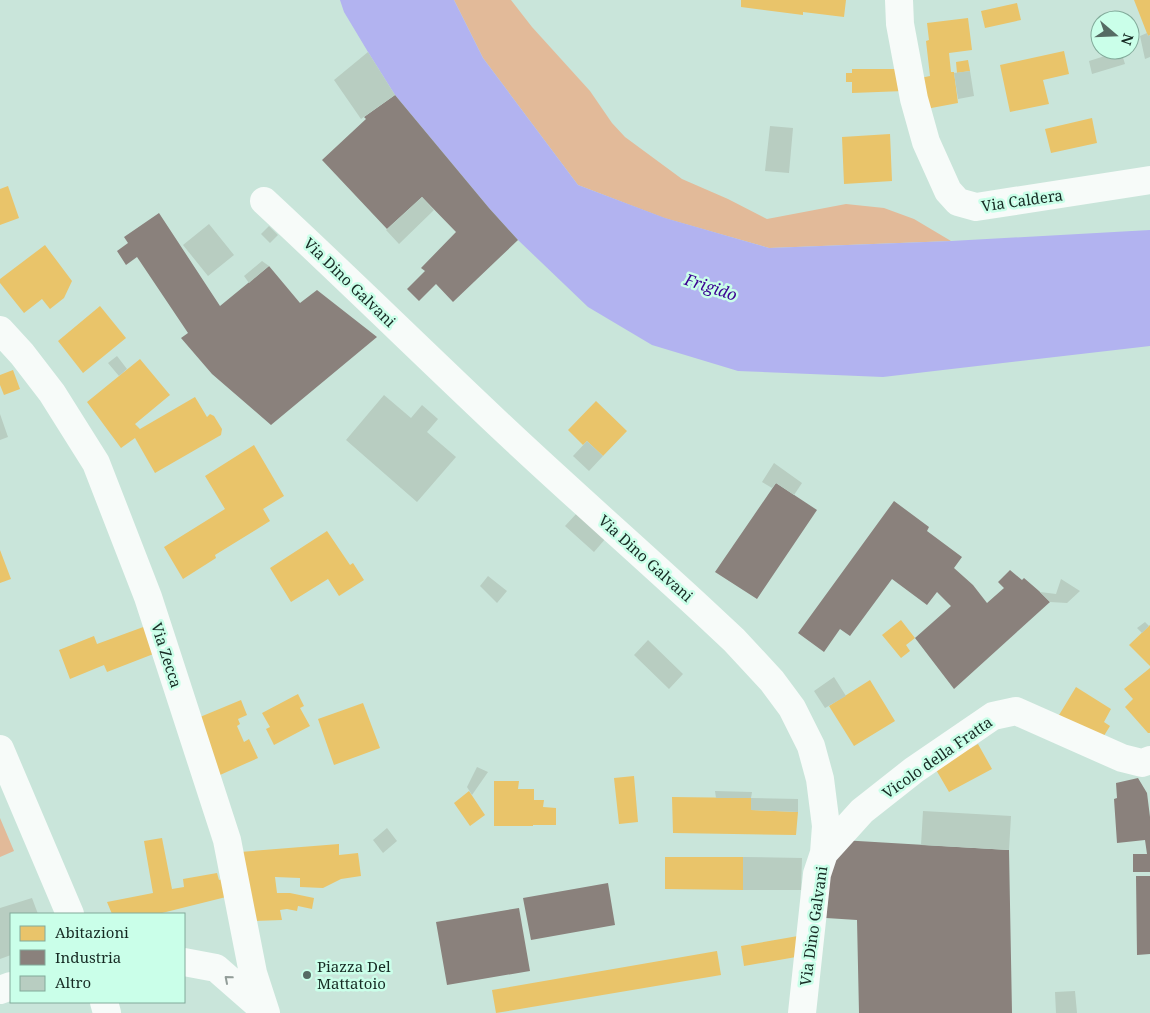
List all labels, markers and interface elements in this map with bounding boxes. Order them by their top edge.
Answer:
north arrow [1090,10,1140,60]
text: N [1117,31,1139,48]
street label: Via Caldera [980,184,1064,216]
street label: Via Dino Galvani [300,233,400,331]
water label: Frigido [681,268,740,306]
street label: Via Dino Galvani [594,510,698,606]
street label: Via Zecca [147,620,187,690]
street label: Vicolo della Fratta [878,711,996,803]
street label: Via Dino Galvani [795,865,831,987]
legend [10,913,185,1003]
text: Abitazioni [55,922,129,942]
text: Industria [55,947,121,967]
place label: Piazza Del Mattatoio [317,956,391,993]
marker: Piazza Del Mattatoio [301,969,313,981]
text: Altro [55,972,91,992]
one-way arrow [225,976,234,985]

